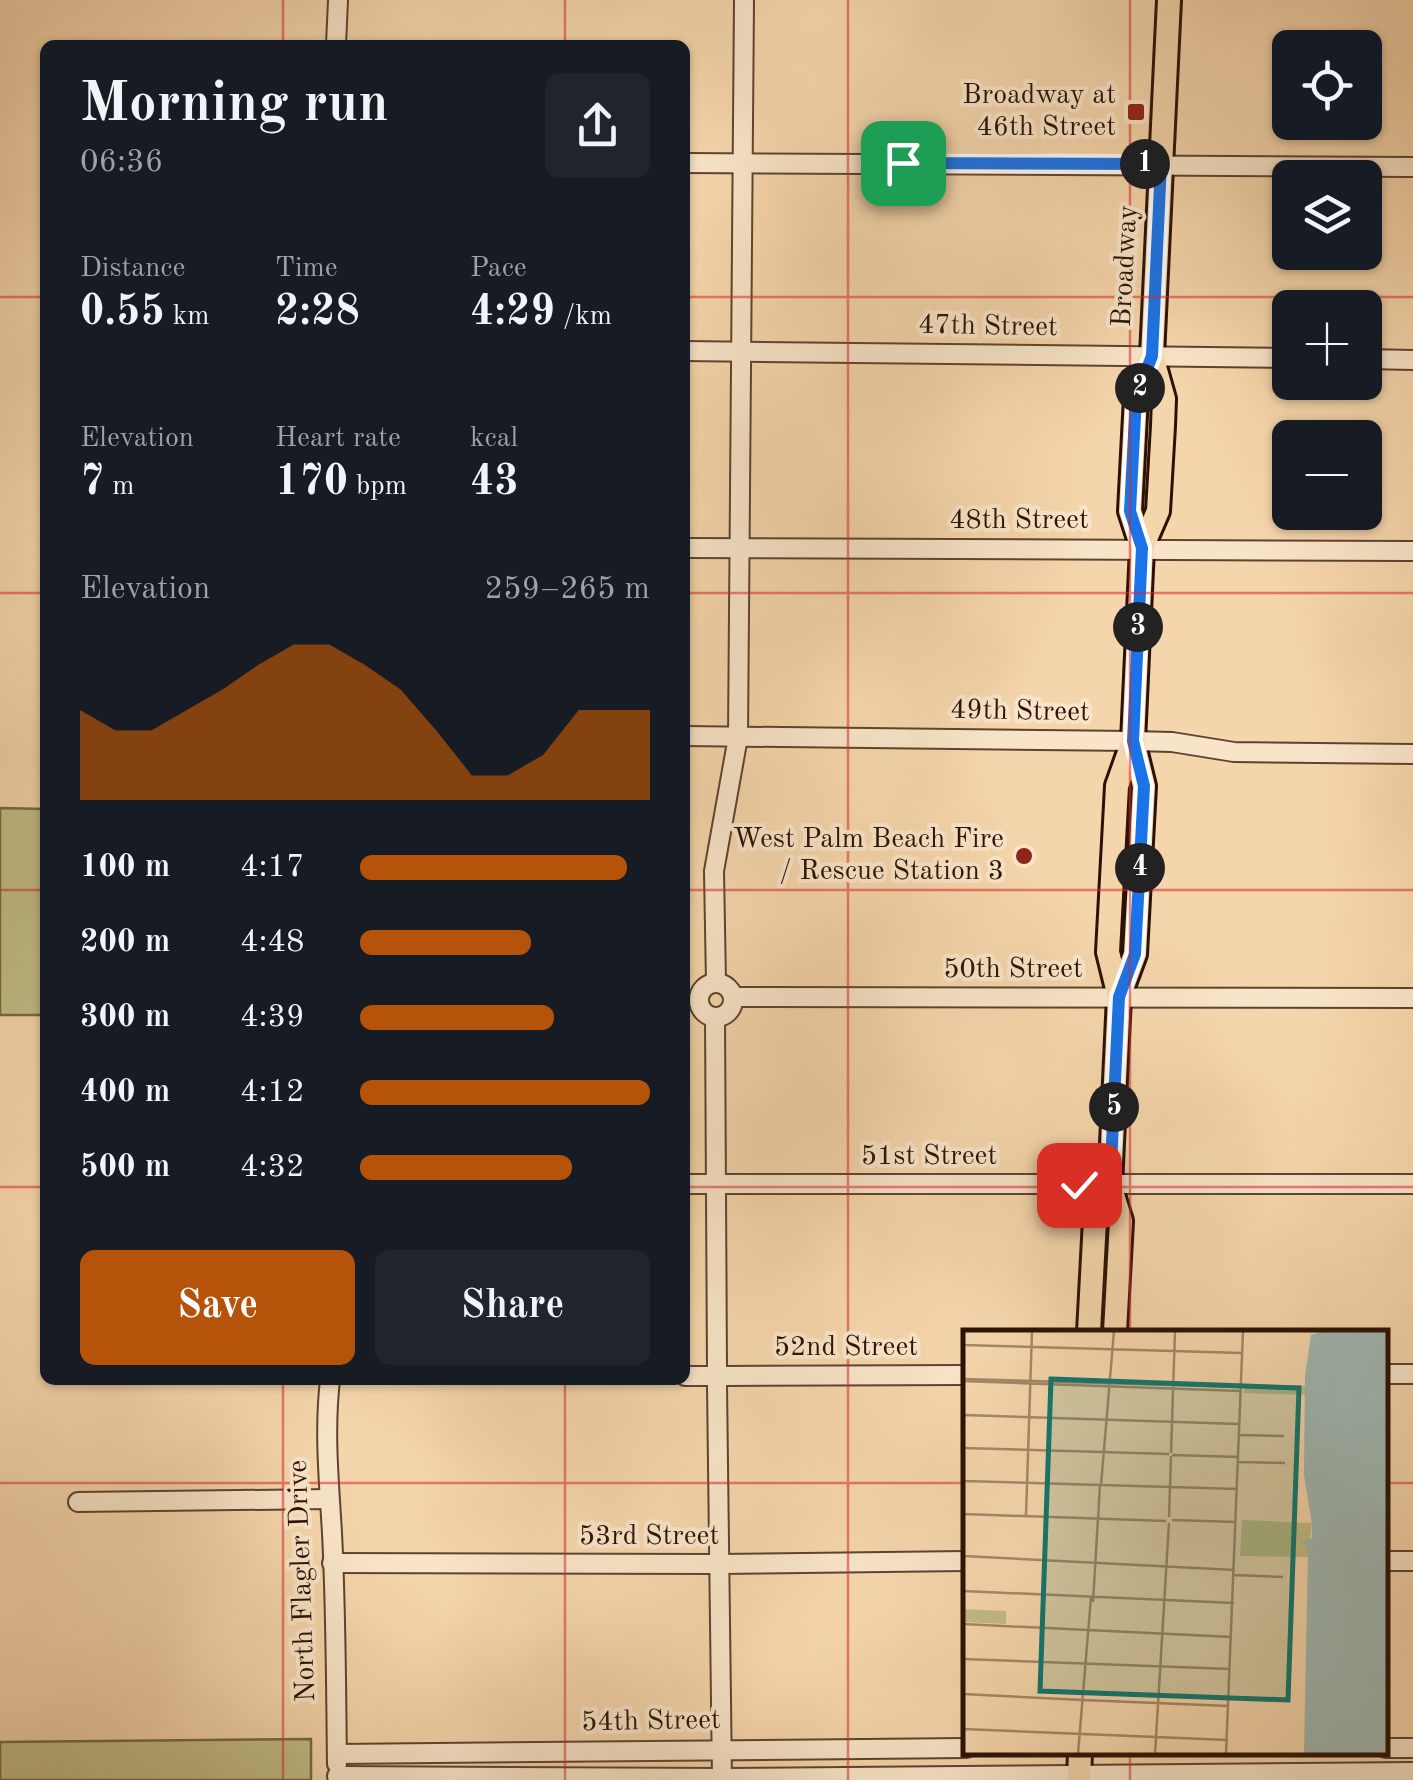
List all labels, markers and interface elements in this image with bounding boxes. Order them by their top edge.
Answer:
map controls [1272,30,1382,530]
button: locate [1272,30,1382,140]
button: share [545,73,650,178]
text: Morning run [80,78,389,133]
place label: Broadway at 46th Street [962,82,1116,142]
marker: Broadway at 46th Street [1125,101,1147,123]
pin [861,121,946,206]
icon: arrive [876,136,931,191]
pin: 1 [1120,139,1170,189]
text: 06:36 [80,147,163,179]
text: 1 [1137,150,1153,178]
button: layers [1272,160,1382,270]
street label: Broadway [1109,204,1143,328]
text: Distance [80,255,185,283]
text: Time [275,255,338,283]
text: Pace [470,255,527,283]
button: + [1272,290,1382,400]
text: 0.55 [80,292,165,334]
text: 2:28 [275,292,360,334]
text: 4:29 [470,292,555,334]
text: km [165,303,209,331]
text: /km [555,303,612,331]
street label: 47th Street [918,312,1058,342]
pin: 2 [1115,363,1165,413]
text: 2 [1132,374,1148,402]
button: − [1272,420,1382,530]
text: Elevation [80,425,194,453]
text: Heart rate [275,425,401,453]
text: kcal [470,425,518,453]
text: 7 [80,462,104,504]
text: 170 [275,462,348,504]
text: 43 [470,462,519,504]
text: m [104,473,134,501]
text: bpm [348,473,407,501]
street label: 48th Street [949,507,1089,535]
text: Elevation [80,574,210,606]
text: 259–265 m [484,574,650,606]
pin: 3 [1113,602,1163,652]
text: 3 [1130,613,1146,641]
street label: 49th Street [950,697,1090,727]
place label: West Palm Beach Fire / Rescue Station 3 [733,826,1004,886]
pin: 4 [1115,843,1165,893]
marker: West Palm Beach Fire / Rescue Station 3 [1013,845,1035,867]
text: 100 m [80,852,170,884]
text: 4:17 [240,852,305,884]
text: 4 [1132,854,1148,882]
text: 200 m [80,927,170,959]
text: 4:48 [240,927,305,959]
street label: 50th Street [943,956,1083,984]
text: 300 m [80,1002,170,1034]
text: 4:39 [240,1002,305,1034]
text: 400 m [80,1077,170,1109]
text: 4:12 [240,1077,305,1109]
pin: 5 [1089,1082,1139,1132]
text: 5 [1106,1093,1122,1121]
street label: 51st Street [861,1143,997,1171]
pin [1037,1143,1122,1228]
text: 500 m [80,1152,170,1184]
text: 4:32 [240,1152,305,1184]
icon: check [1052,1158,1107,1213]
button: Save [80,1250,355,1365]
button: Share [375,1250,650,1365]
inset map [963,1330,1388,1755]
street label: 52nd Street [774,1334,918,1362]
street label: North Flagler Drive [285,1459,321,1703]
street label: 53rd Street [579,1523,719,1551]
street label: 54th Street [581,1707,721,1737]

